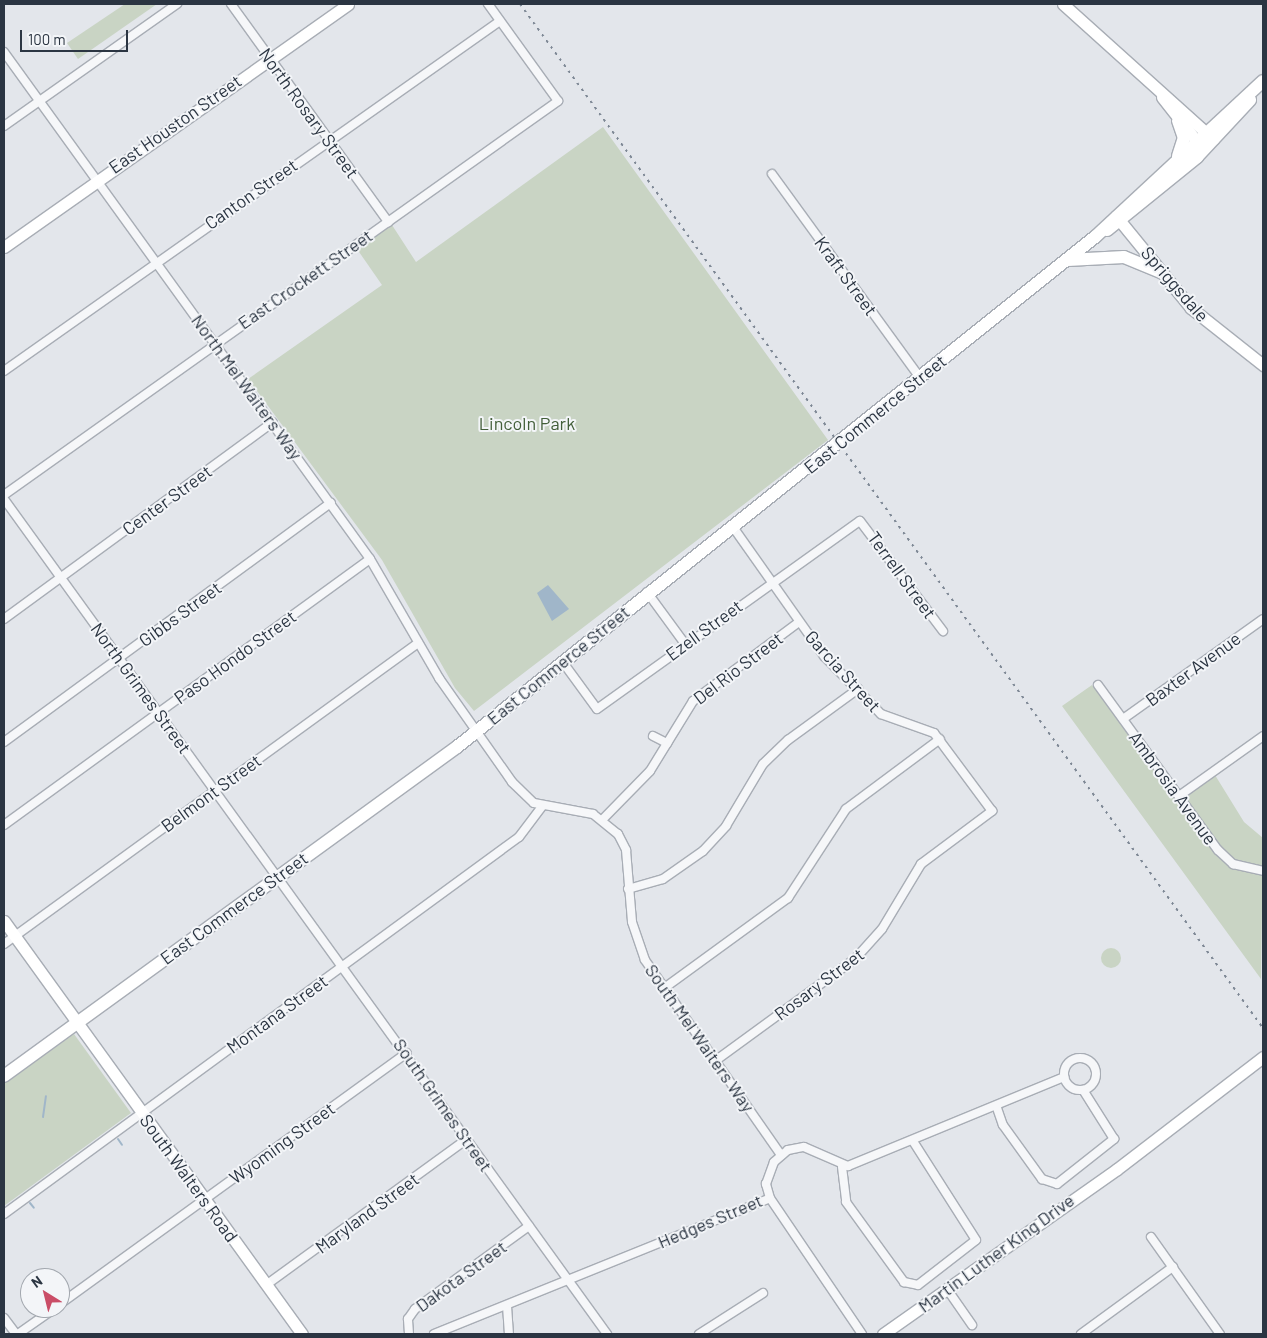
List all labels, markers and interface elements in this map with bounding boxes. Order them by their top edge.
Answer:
scale bar [22,20,130,52]
text: 100 m [28,30,66,48]
street label: North Rosary Street [255,44,363,182]
street label: East Houston Street [104,70,246,178]
street label: Canton Street [200,154,302,234]
street label: East Crockett Street [234,224,376,334]
street label: Kraft Street [810,232,882,320]
street label: Spriggsdale [1137,242,1213,326]
street label: North Mel Waiters Way [187,310,307,464]
street label: East Commerce Street [799,350,951,478]
park label: Lincoln Park [479,412,575,434]
street label: Center Street [118,460,216,540]
street label: Terrell Street [863,527,941,623]
street label: Gibbs Street [135,577,225,651]
street label: Ezell Street [661,595,747,665]
street label: East Commerce Street [482,601,634,729]
street label: Paso Hondo Street [170,606,300,708]
street label: North Grimes Street [86,618,196,758]
street label: Garcia Street [801,626,885,716]
street label: Del Rio Street [689,627,787,709]
street label: Baxter Avenue [1141,627,1245,711]
street label: Ambrosia Avenue [1125,727,1221,849]
street label: Belmont Street [157,749,265,837]
street label: East Commerce Street [156,847,312,969]
street label: Rosary Street [770,943,868,1025]
street label: South Mel Waiters Way [641,960,759,1116]
street label: Montana Street [222,970,332,1058]
street label: South Grimes Street [389,1034,497,1176]
street label: Wyoming Street [225,1098,339,1188]
street label: South Walters Road [135,1110,243,1246]
street label: Maryland Street [311,1168,423,1258]
street label: Hedges Street [654,1189,766,1253]
street label: Martin Luther King Drive [914,1189,1078,1317]
street label: Dakota Street [411,1236,511,1316]
north arrow [20,1268,70,1318]
text: N [28,1272,45,1291]

